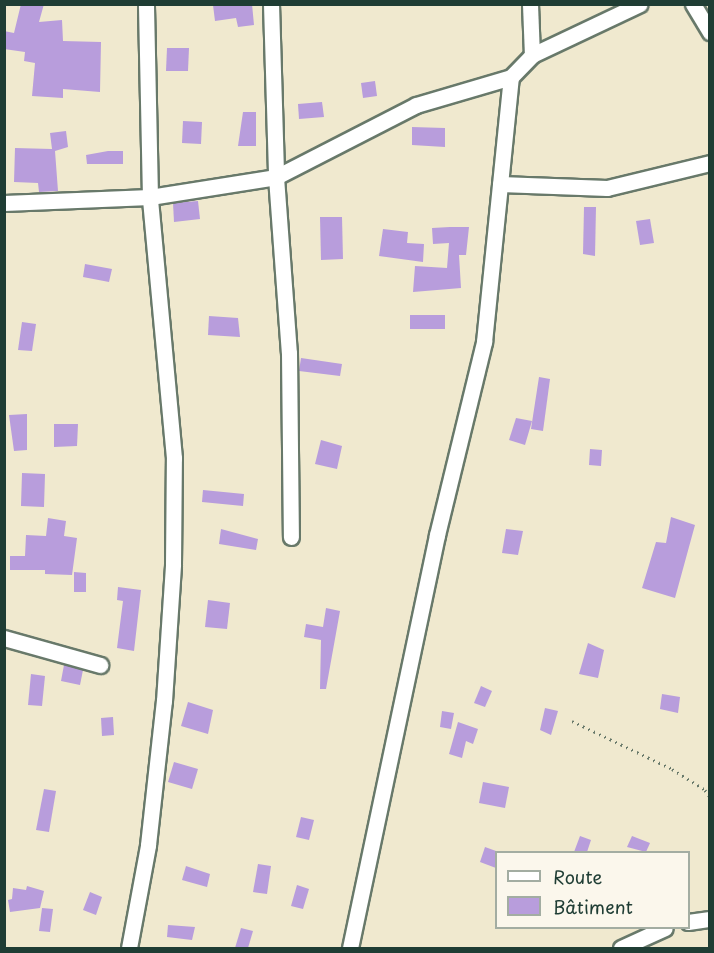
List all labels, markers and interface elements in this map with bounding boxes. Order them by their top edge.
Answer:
legend [495,851,690,929]
text: Route [553,863,602,890]
text: Bâtiment [553,893,633,920]

